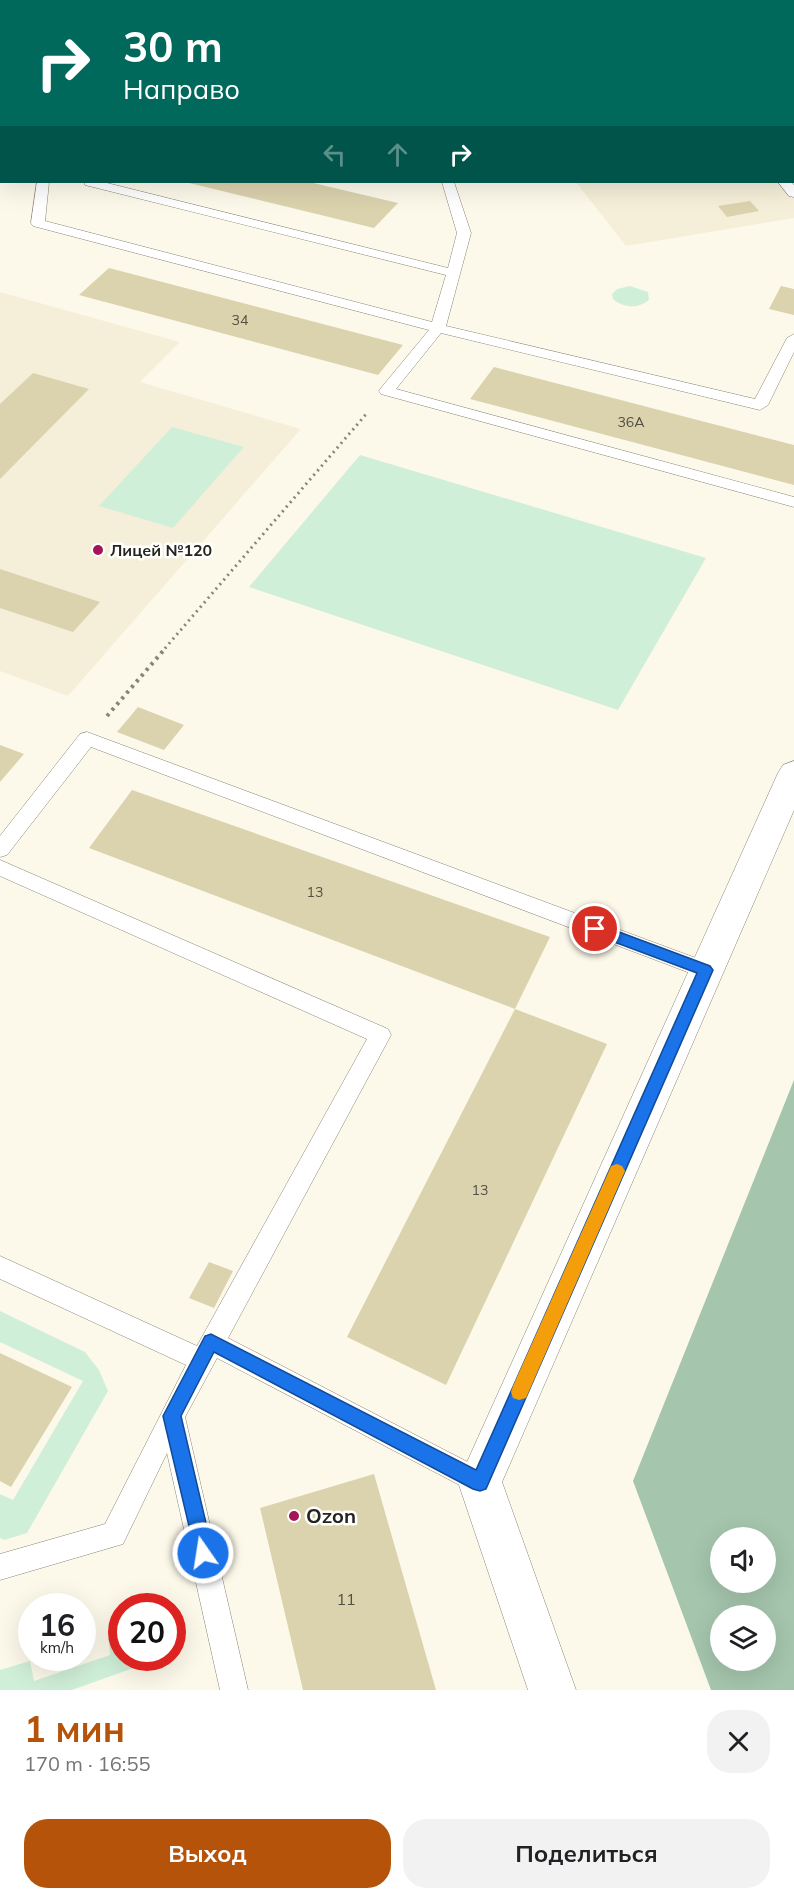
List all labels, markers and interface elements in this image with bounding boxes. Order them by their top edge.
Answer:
text: 30 m [123,20,223,73]
icon: right [24,24,102,102]
text: Направо [123,72,240,106]
icon: left [318,138,351,171]
icon: ahead [381,138,414,171]
icon: right [444,138,477,171]
house number: 34 [232,311,249,329]
house number: 36А [617,413,645,431]
place label: Лицей №120 [110,540,212,560]
marker: Лицей №120 [91,543,105,557]
house number: 13 [307,883,323,901]
pin [569,903,620,954]
icon: arrive [578,912,611,945]
house number: 13 [472,1181,488,1199]
place label: Ozon [306,1503,356,1528]
marker: Ozon [287,1509,301,1523]
position arrow [171,1521,235,1585]
map controls [710,1527,776,1671]
button: sound [710,1527,776,1593]
house number: 11 [336,1589,356,1609]
speed limit sign: 20 [108,1593,186,1671]
button: layers [710,1605,776,1671]
text: 16 [39,1606,75,1644]
text: km/h [40,1638,74,1657]
text: 1 мин [24,1706,125,1751]
button: close [707,1710,770,1773]
text: 170 m · 16:55 [24,1751,150,1776]
button: Выход [24,1819,391,1888]
button: Поделиться [403,1819,770,1888]

